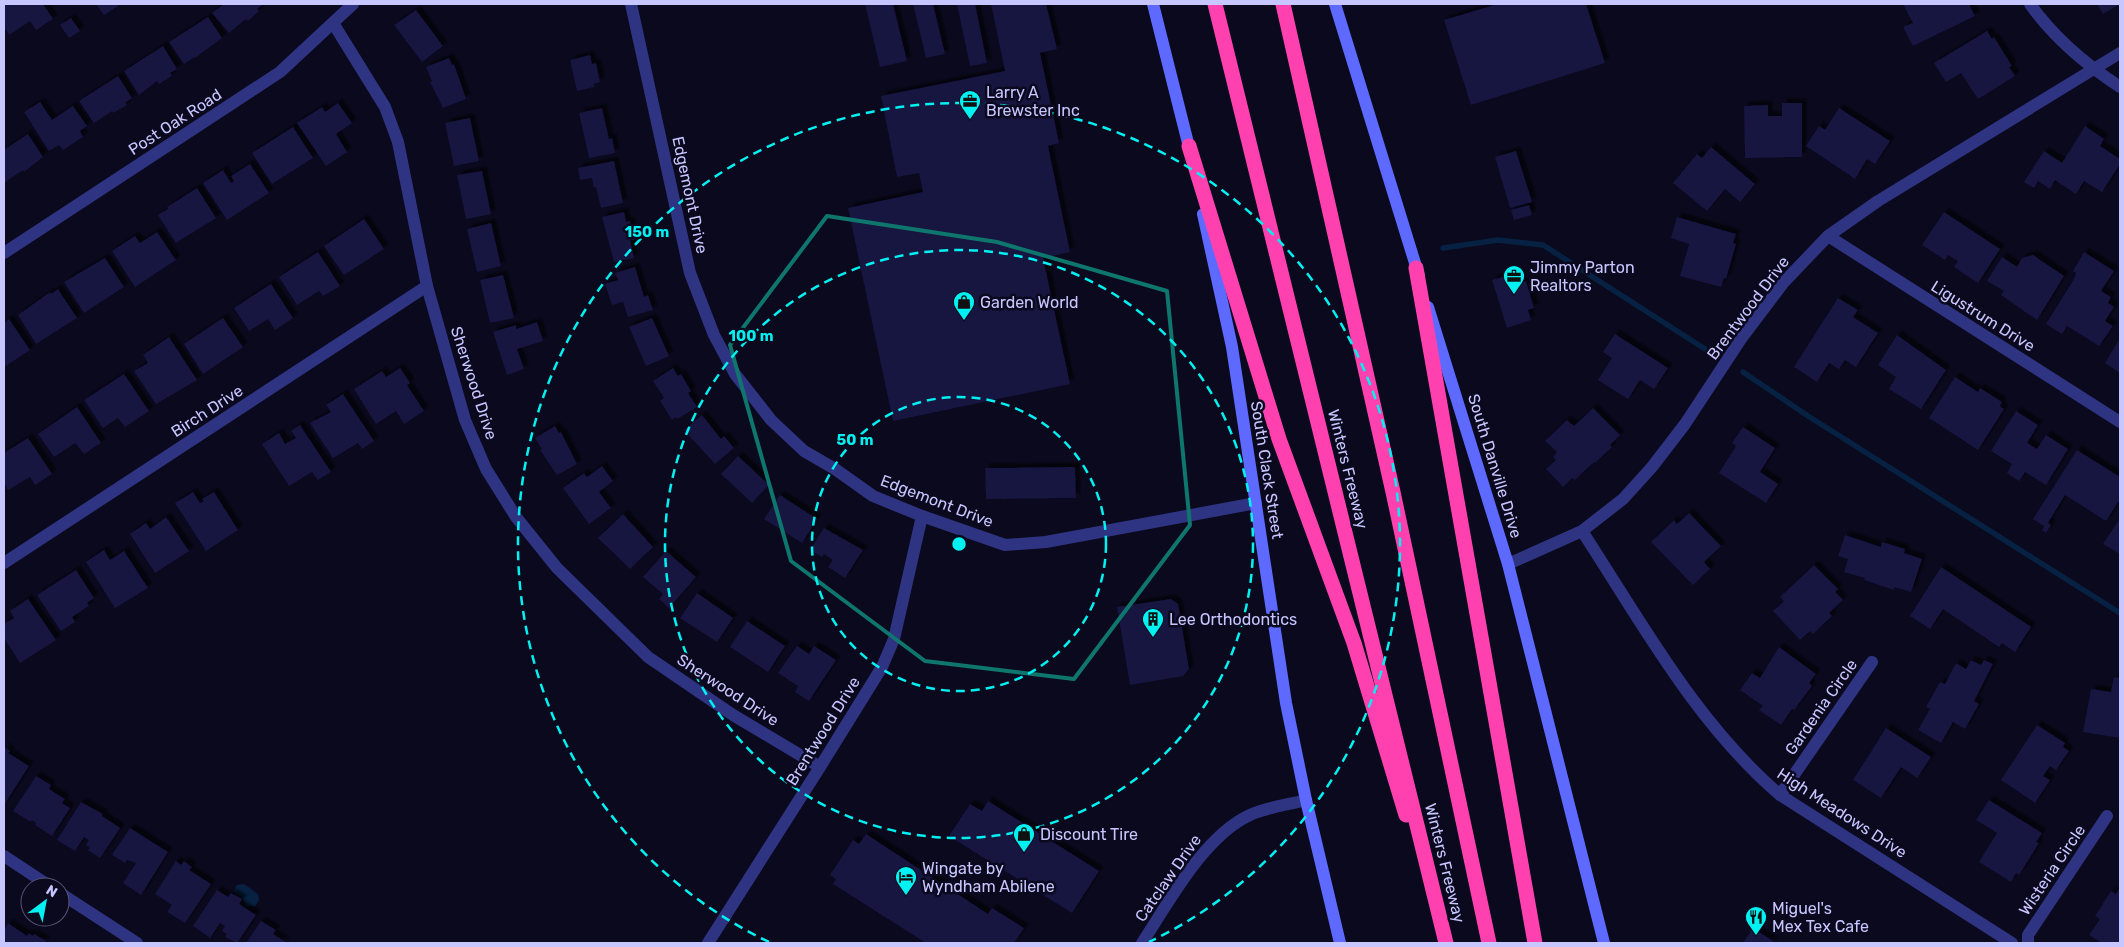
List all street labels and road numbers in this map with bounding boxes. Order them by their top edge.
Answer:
street label: Post Oak Road [125,85,225,159]
street label: Edgemont Drive [668,135,712,255]
street label: Brentwood Drive [1703,253,1793,363]
street label: Ligustrum Drive [1928,276,2038,356]
street label: Sherwood Drive [447,324,501,442]
street label: Birch Drive [168,381,246,441]
street label: South Danville Drive [1464,392,1526,540]
street label: South Clack Street [1247,400,1287,540]
street label: Winters Freeway [1324,407,1372,531]
street label: Edgemont Drive [878,471,996,531]
street label: Sherwood Drive [673,650,783,730]
street label: Gardenia Circle [1781,655,1861,759]
street label: Brentwood Drive [782,673,864,789]
street label: High Meadows Drive [1774,764,1910,862]
street label: Winters Freeway [1421,801,1469,925]
street label: Wisteria Circle [2015,821,2089,919]
street label: Catclaw Drive [1131,831,1205,925]

